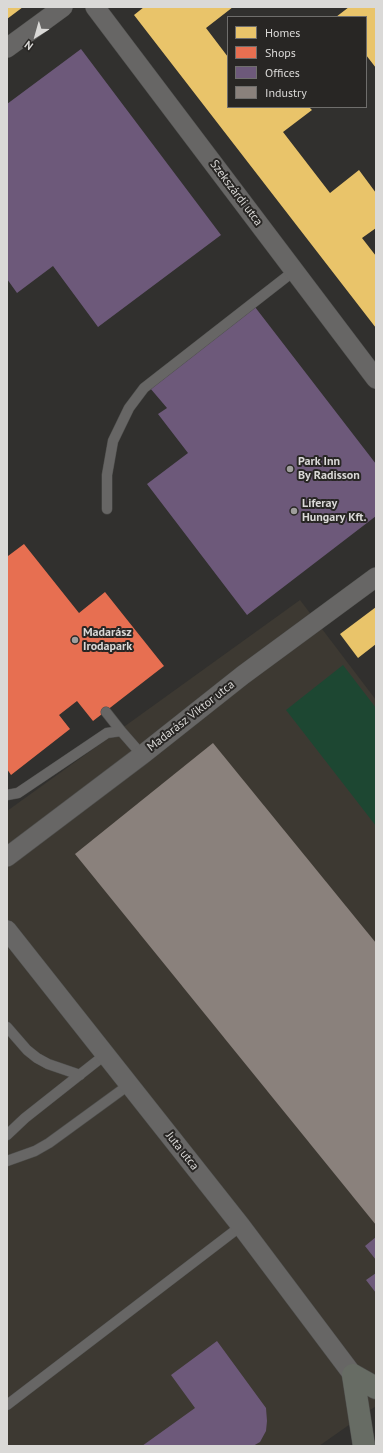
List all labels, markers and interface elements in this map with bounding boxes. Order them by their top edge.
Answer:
north arrow [16,16,56,56]
legend [227,16,367,108]
text: Homes [265,25,300,40]
text: N [22,38,36,53]
text: Shops [265,45,296,60]
text: Offices [265,65,300,80]
text: Industry [265,85,307,100]
street label: Szekszárdi utca [207,157,265,229]
place label: Park Inn By Radisson [298,455,360,483]
marker: Park Inn By Radisson [285,464,295,474]
place label: Liferay Hungary Kft. [302,497,367,525]
marker: Liferay Hungary Kft. [289,506,299,516]
place label: Madarász Irodapark [83,626,132,654]
marker: Madarász Irodapark [70,635,80,645]
street label: Madarász Viktor utca [145,677,237,755]
street label: Juta utca [162,1129,202,1173]

